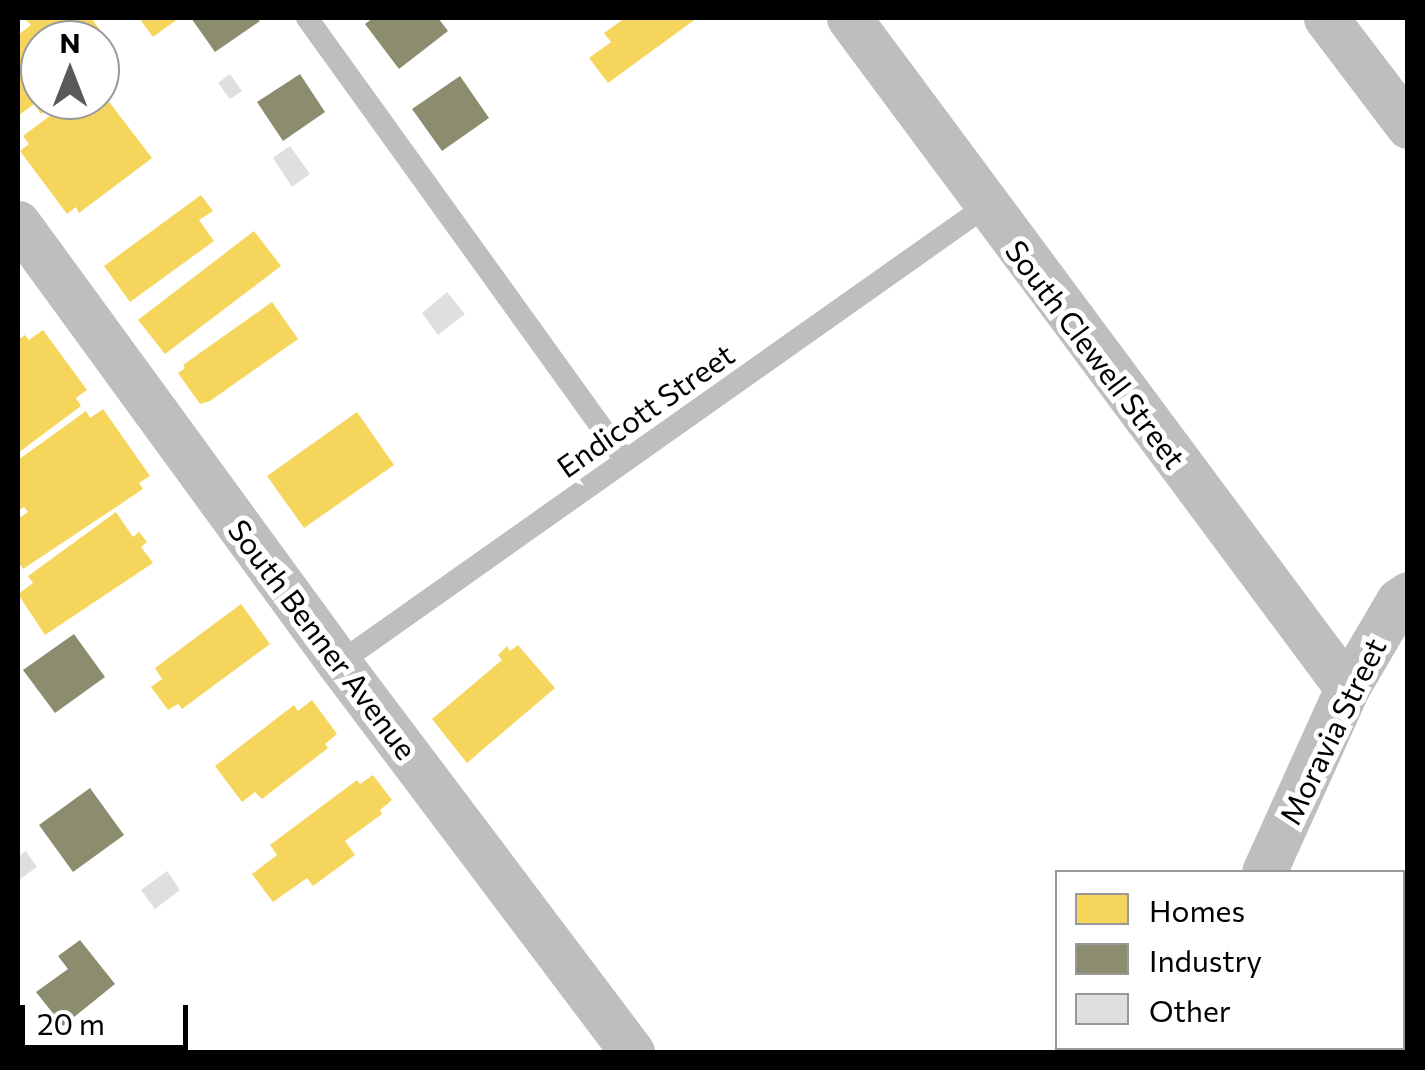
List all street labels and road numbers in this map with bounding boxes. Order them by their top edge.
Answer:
street label: South Clewell Street [999,233,1193,475]
street label: Endicott Street [550,336,740,484]
street label: South Benner Avenue [221,512,425,766]
street label: Moravia Street [1271,632,1393,830]

